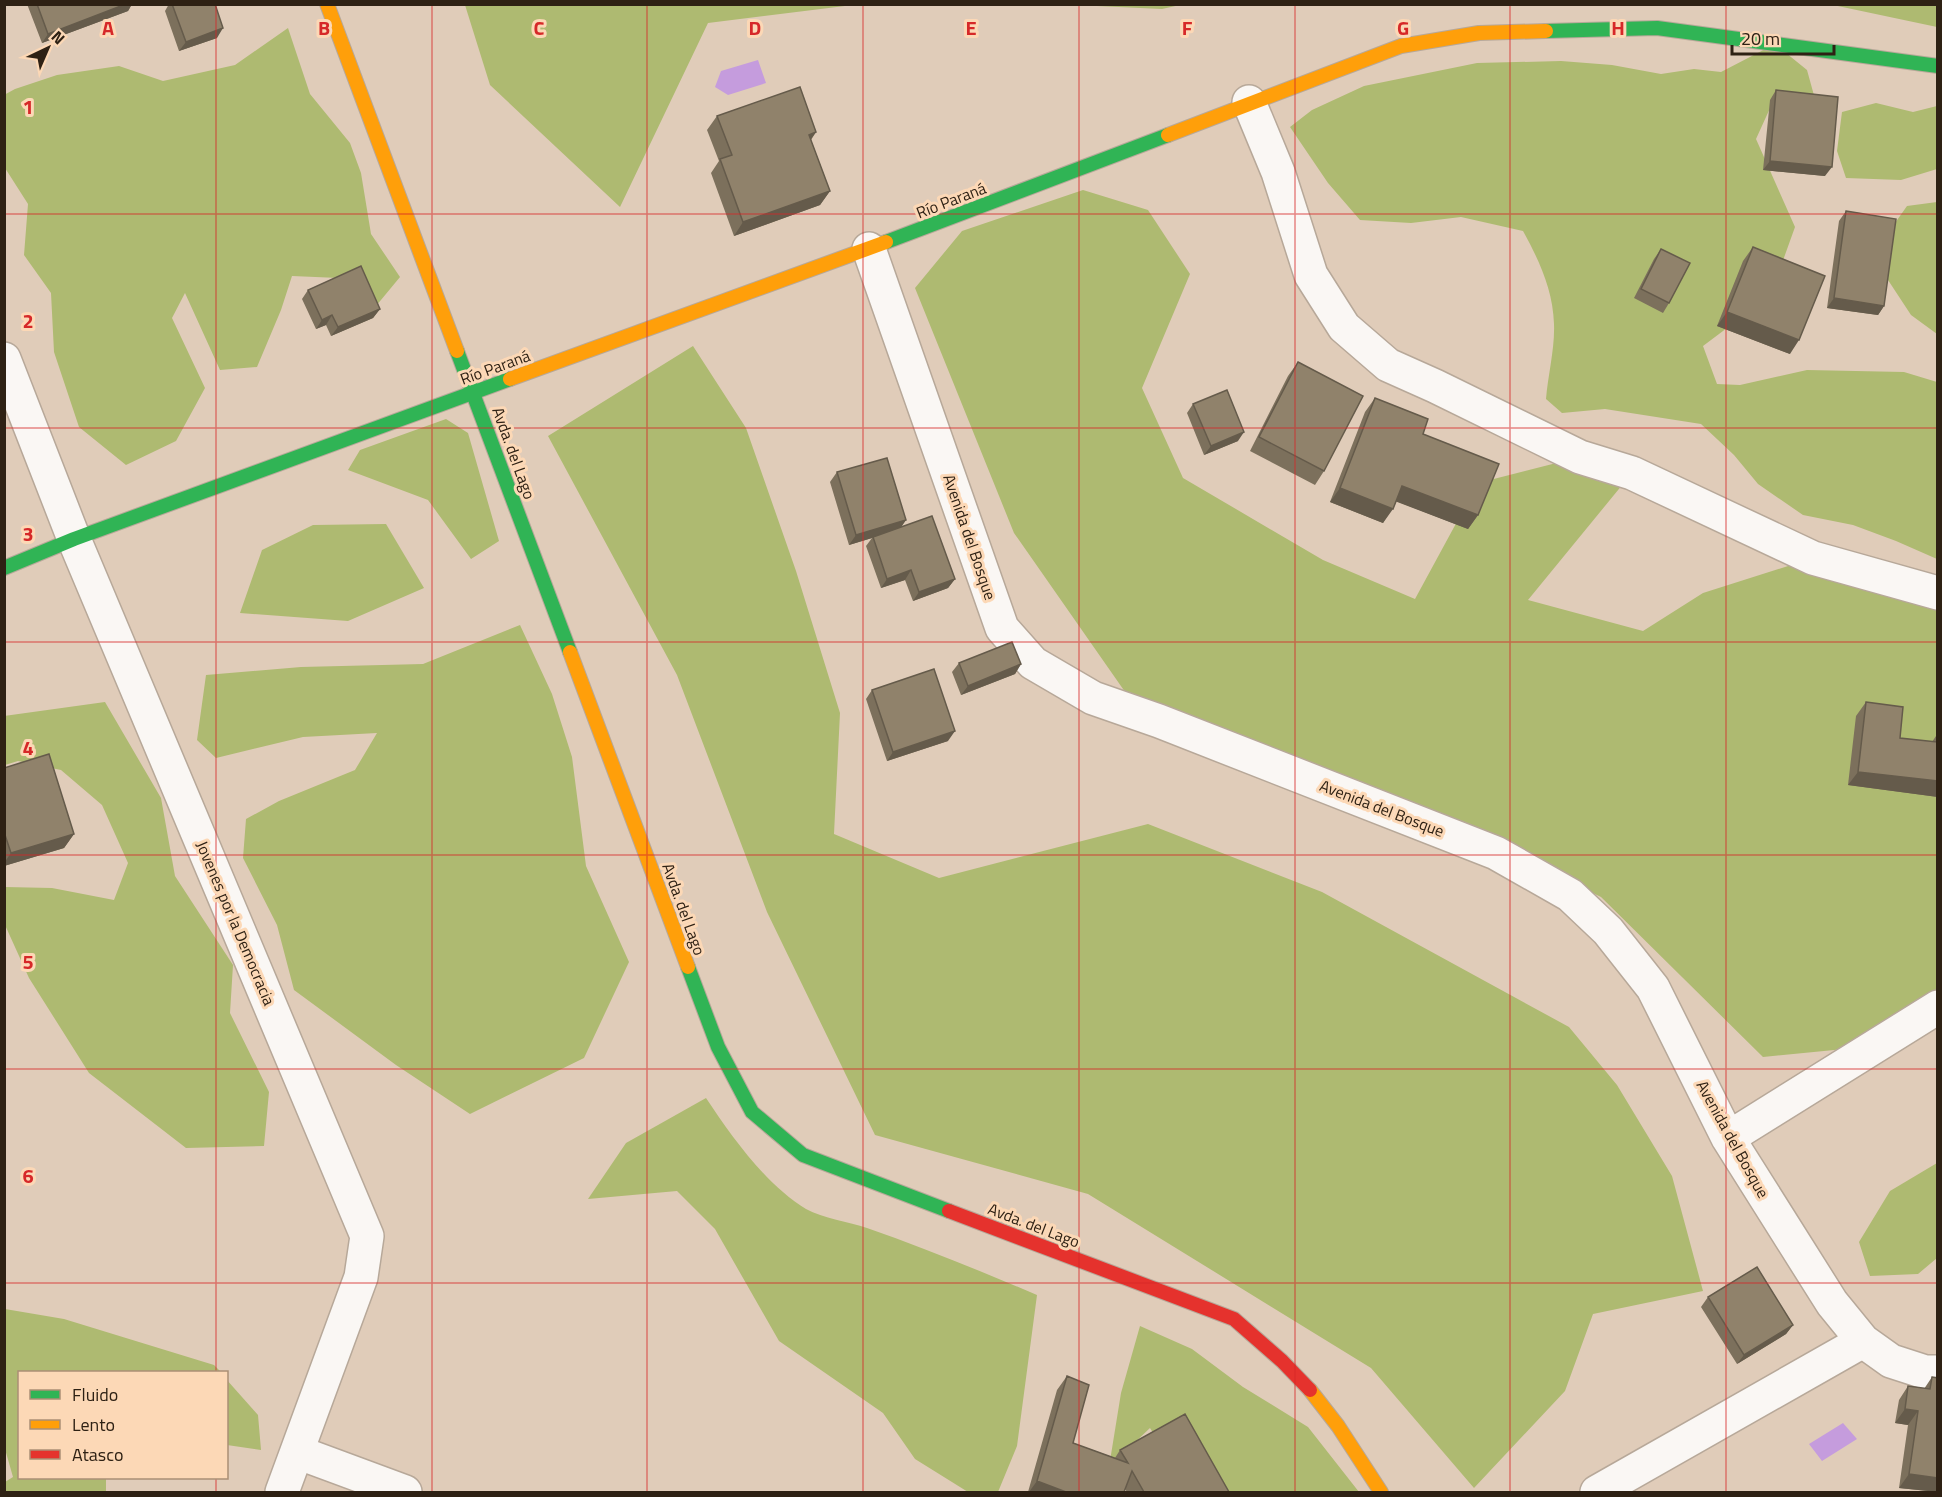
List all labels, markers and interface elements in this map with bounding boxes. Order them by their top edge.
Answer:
text: A [102,12,114,43]
text: B [318,12,330,43]
text: C [534,12,545,43]
text: D [749,12,761,43]
text: E [965,12,977,43]
text: F [1182,12,1193,43]
text: G [1397,12,1409,43]
text: H [1611,12,1625,43]
north arrow [18,18,78,78]
scale bar [1732,18,1834,56]
text: N [46,25,71,50]
text: 20 m [1741,25,1780,52]
text: 1 [22,91,34,122]
street label: Río Paraná [913,176,989,224]
text: 2 [22,305,34,336]
street label: Río Paraná [457,343,533,391]
street label: Avda. del Lago [486,404,542,502]
street label: Avenida del Bosque [937,471,1003,603]
text: 3 [22,518,34,549]
text: 4 [22,732,34,763]
street label: Avenida del Bosque [1316,773,1448,843]
street label: Jovenes por la Democracia [190,837,282,1009]
street label: Avda. del Lago [656,860,712,958]
text: 5 [22,946,34,977]
street label: Avenida del Bosque [1691,1076,1775,1202]
text: 6 [22,1160,34,1191]
street label: Avda. del Lago [985,1197,1083,1253]
legend [18,1371,228,1479]
text: Fluido [72,1381,118,1408]
text: Lento [72,1411,115,1438]
text: Atasco [72,1441,123,1468]

